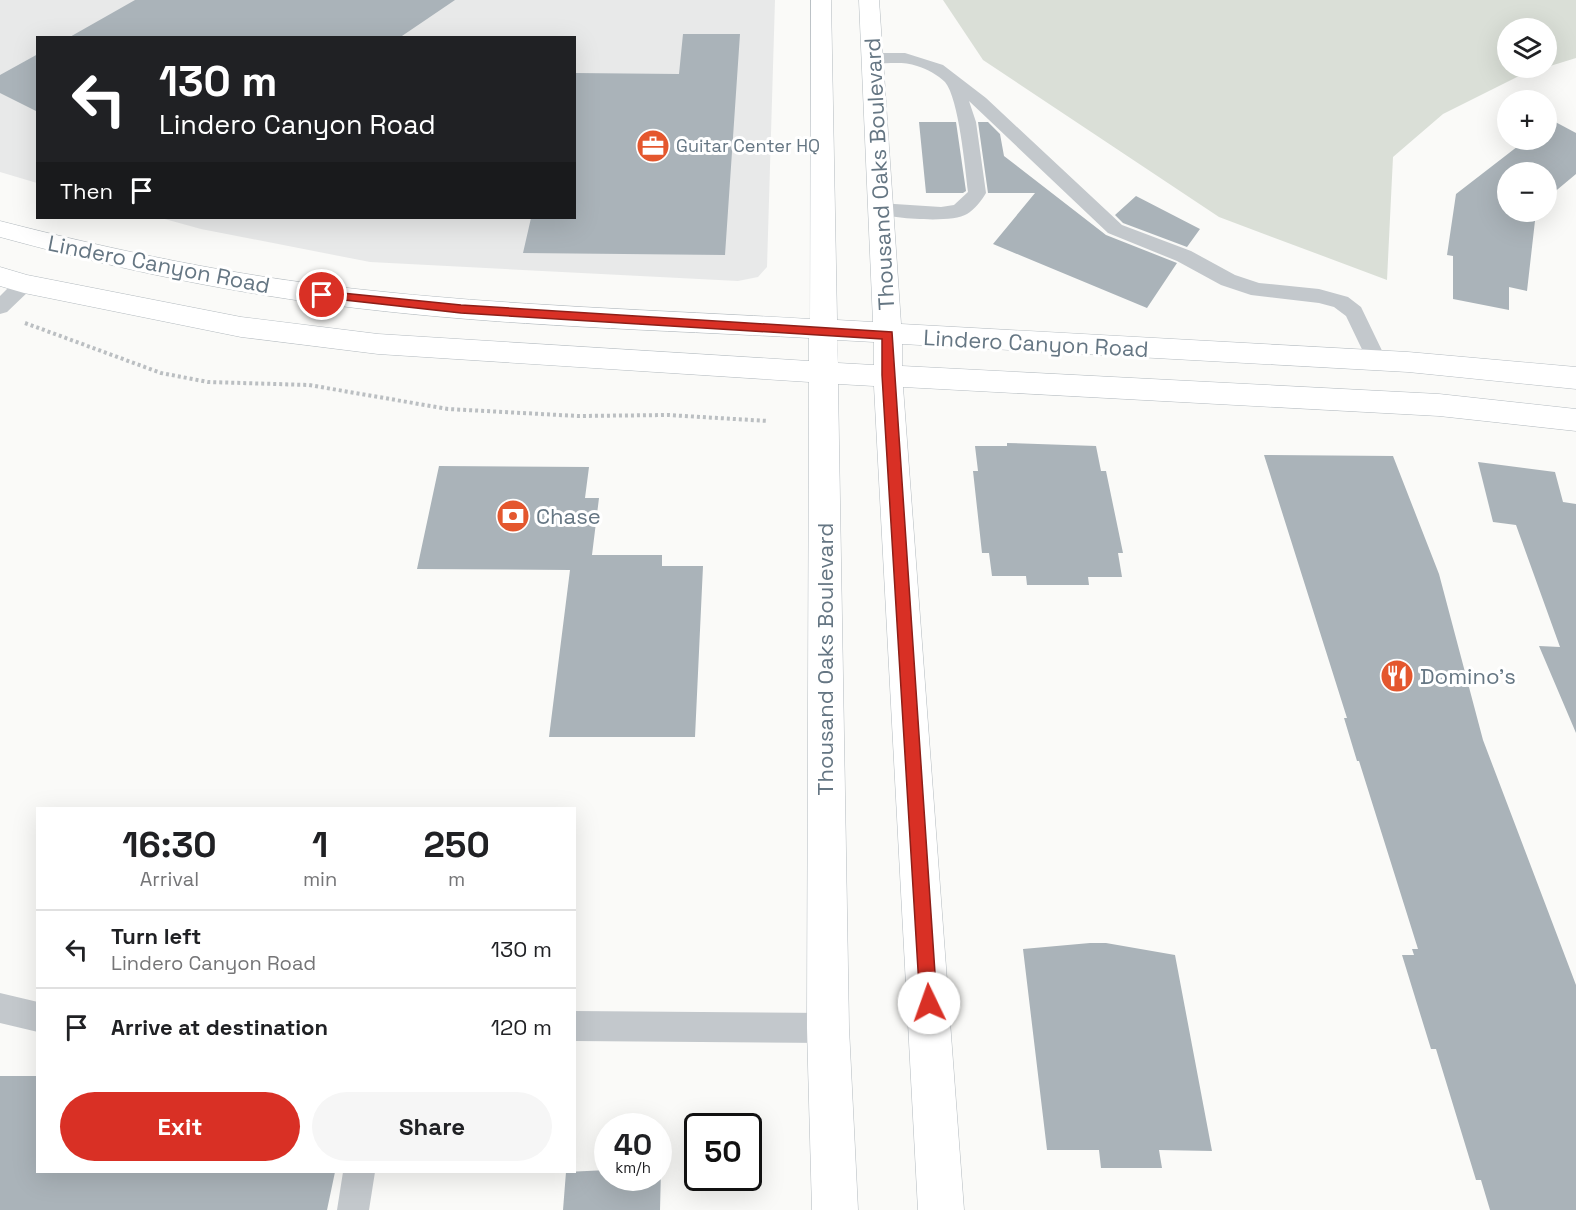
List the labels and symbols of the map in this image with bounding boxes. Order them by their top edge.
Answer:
street label: Thousand Oaks Boulevard [858,37,900,311]
office icon: Guitar Center HQ [635,128,671,164]
place label: Guitar Center HQ [676,134,820,157]
street label: Lindero Canyon Road [46,229,272,299]
pin [296,269,347,320]
street label: Lindero Canyon Road [923,323,1149,363]
bank icon: Chase [495,498,531,534]
place label: Chase [536,502,601,530]
street label: Thousand Oaks Boulevard [811,523,839,795]
restaurant icon: Domino's [1379,658,1415,694]
place label: Domino's [1420,662,1516,690]
position arrow [897,971,961,1035]
speed limit sign: 50 [684,1113,762,1191]

